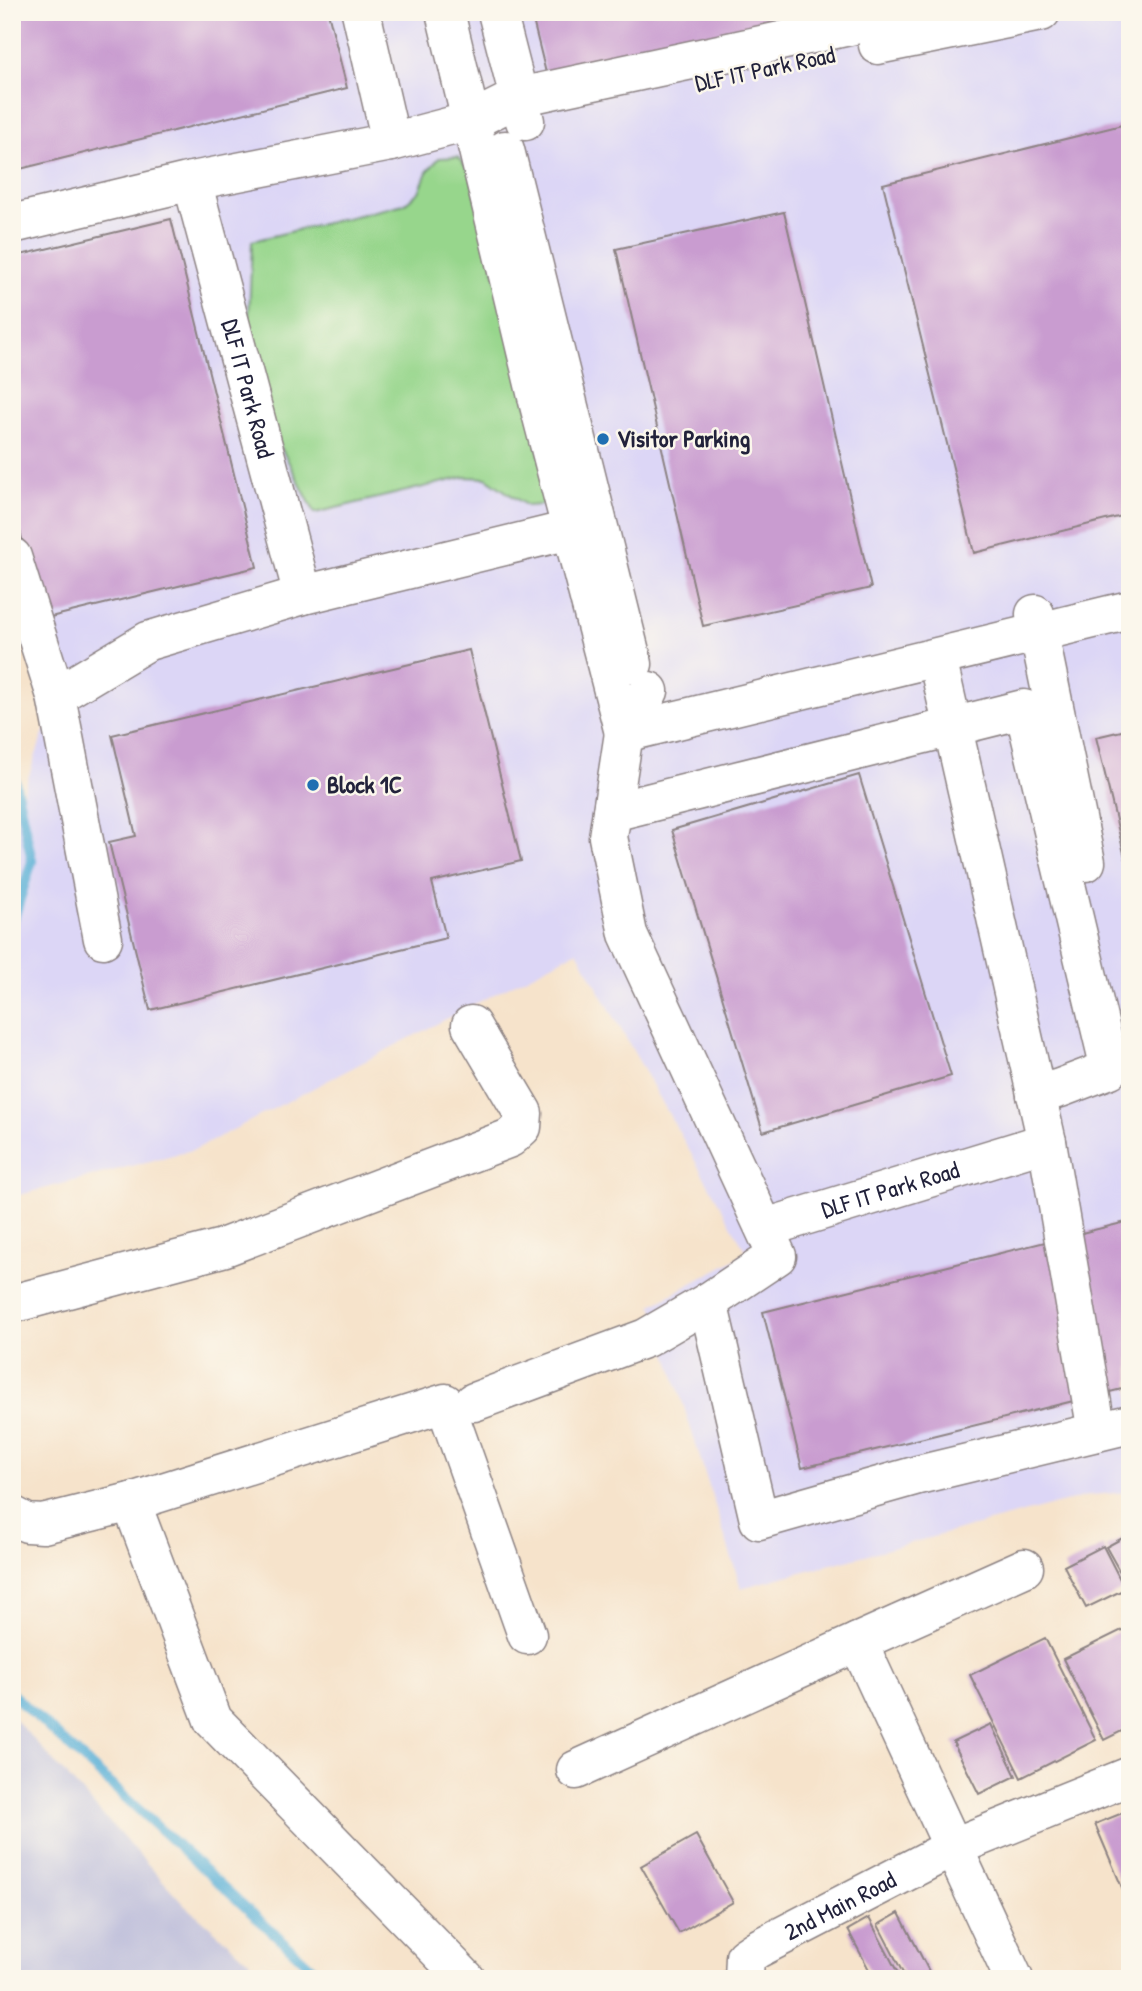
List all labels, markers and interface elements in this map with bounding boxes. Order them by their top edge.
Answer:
street label: DLF IT Park Road [692,38,838,98]
street label: DLF IT Park Road [215,315,283,461]
place label: Visitor Parking [617,422,751,455]
marker: Visitor Parking [595,431,611,447]
place label: Block 1C [327,768,402,800]
marker: Block 1C [305,777,321,793]
street label: DLF IT Park Road [817,1153,963,1225]
street label: 2nd Main Road [778,1863,901,1947]

